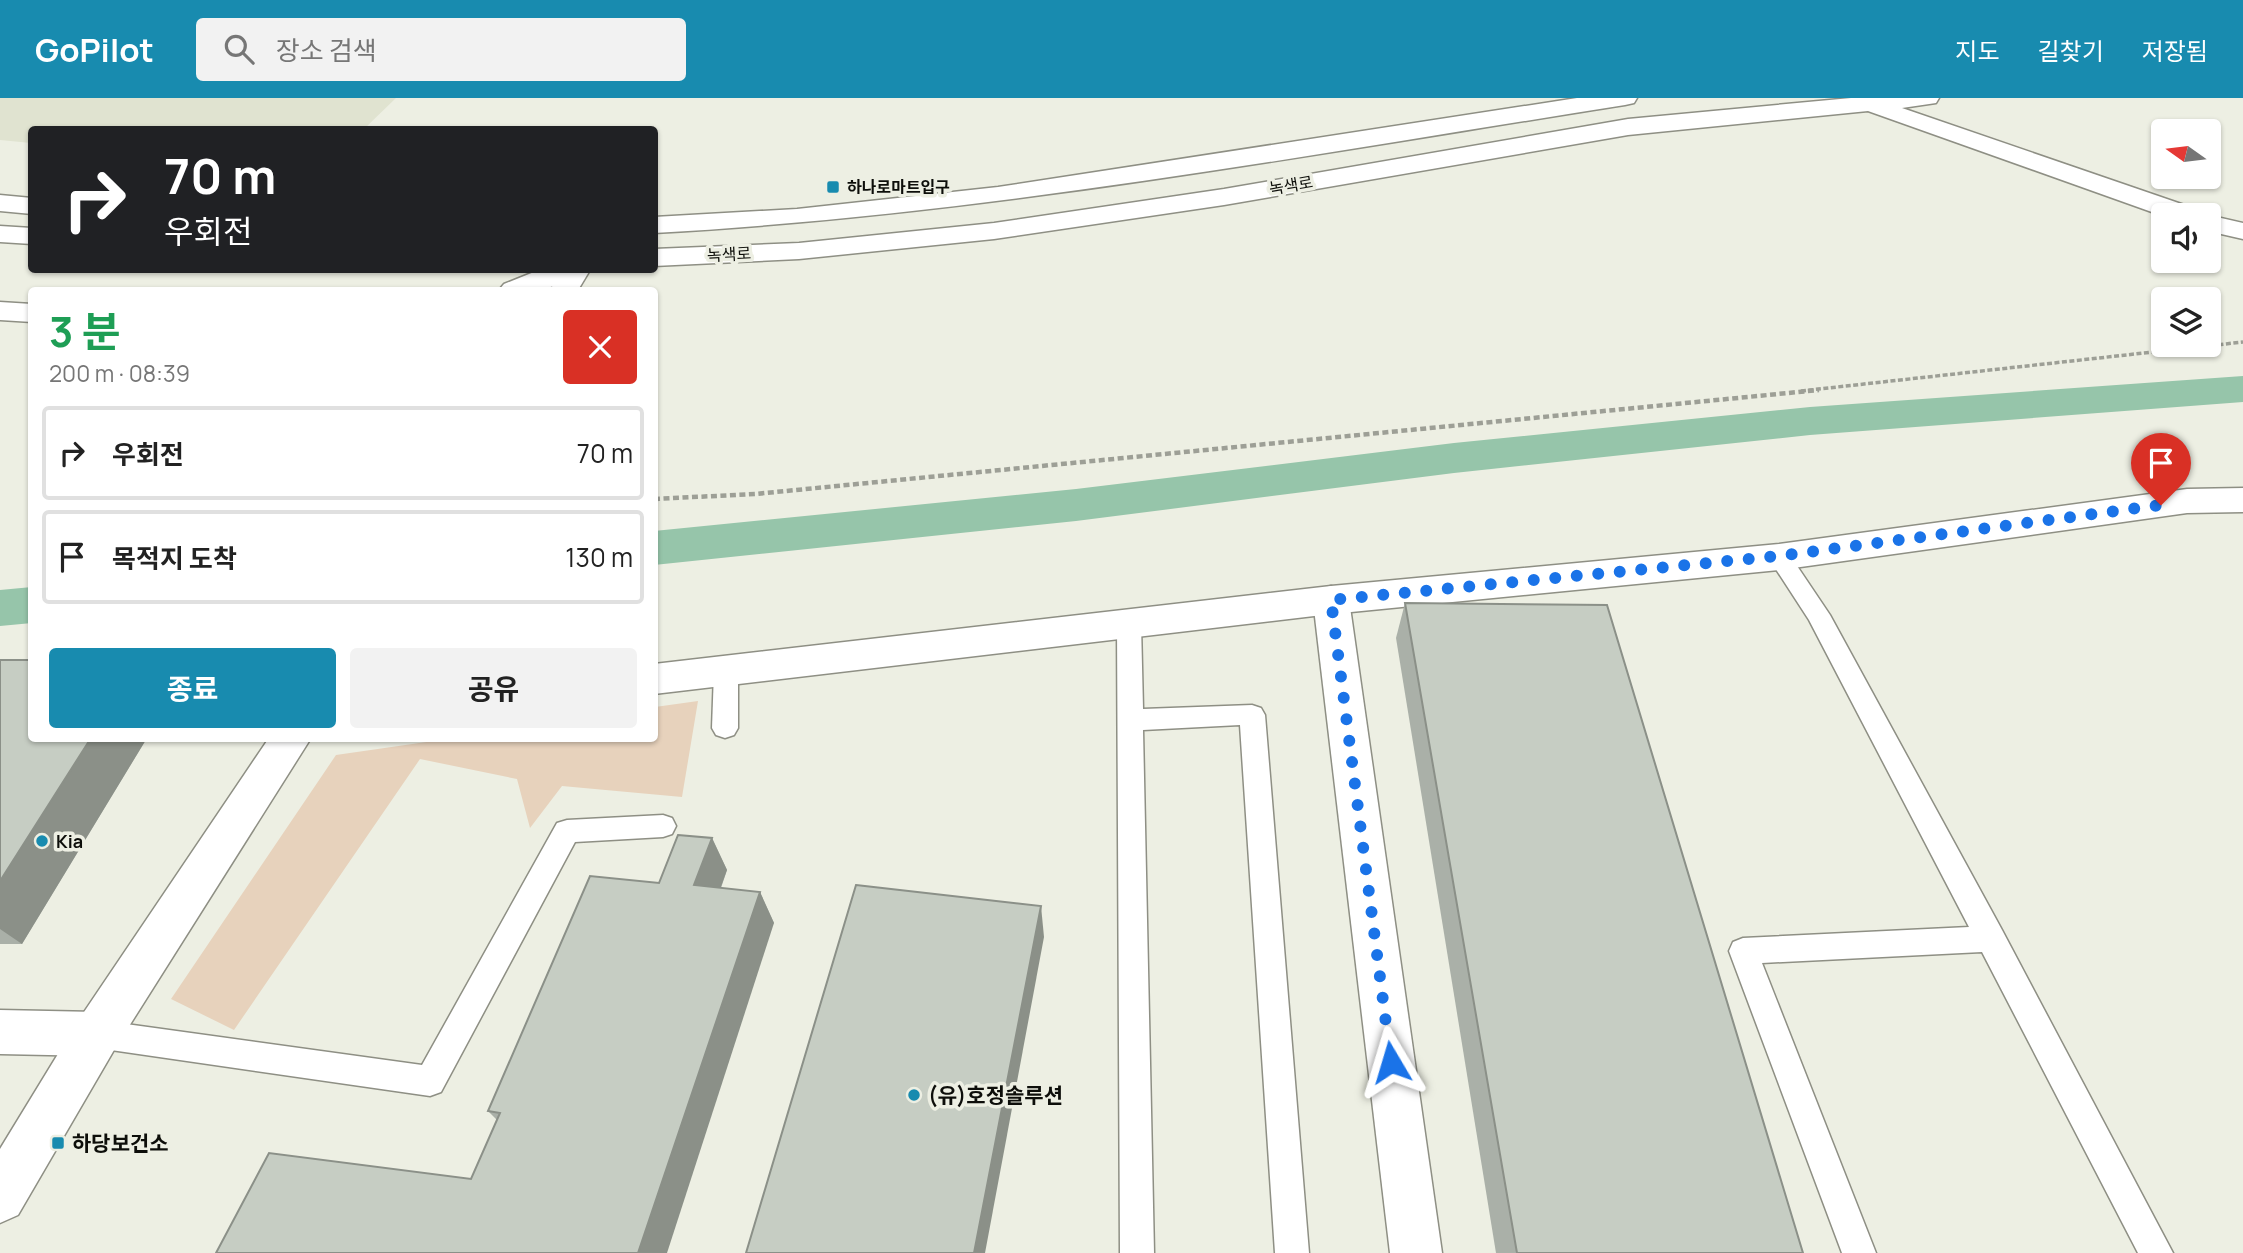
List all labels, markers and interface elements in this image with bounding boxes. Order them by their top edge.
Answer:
search box [196,18,686,81]
text: GoPilot [35,27,154,72]
icon: search [220,30,258,68]
text: 장소 검색 [276,32,377,68]
text: 지도 [1955,34,2000,67]
text: 길찾기 [2038,34,2104,67]
text: 저장됨 [2142,34,2208,67]
north arrow [2151,119,2221,189]
map controls [2151,119,2221,357]
text: 70 m [164,142,276,209]
icon: right [49,154,140,245]
street label: 녹색로 [1267,170,1315,200]
place label: 하나로마트입구 [847,176,950,198]
marker: 하나로마트입구 [825,179,841,195]
button: sound [2151,203,2221,273]
text: 우회전 [164,209,252,253]
street label: 녹색로 [706,242,752,266]
button: layers [2151,287,2221,357]
text: 3 분 [49,302,120,360]
button: close [563,310,637,384]
text: 200 m · 08:39 [49,357,190,389]
pin [2131,433,2191,505]
icon: right [53,434,91,472]
text: 70 m [577,435,633,471]
text: 우회전 [112,436,184,472]
icon: arrive [2142,444,2180,482]
icon: arrive [53,538,91,576]
text: 130 m [565,539,633,575]
text: 목적지 도착 [112,540,237,576]
button: 종료 [49,648,336,728]
button: 공유 [350,648,637,728]
place label: Kia [56,829,83,853]
marker: Kia [34,833,50,849]
position arrow [1354,1025,1428,1099]
place label: (유)호정솔루션 [928,1081,1063,1109]
marker: (유)호정솔루션 [906,1087,922,1103]
place label: 하당보건소 [72,1129,169,1157]
marker: 하당보건소 [50,1135,66,1151]

